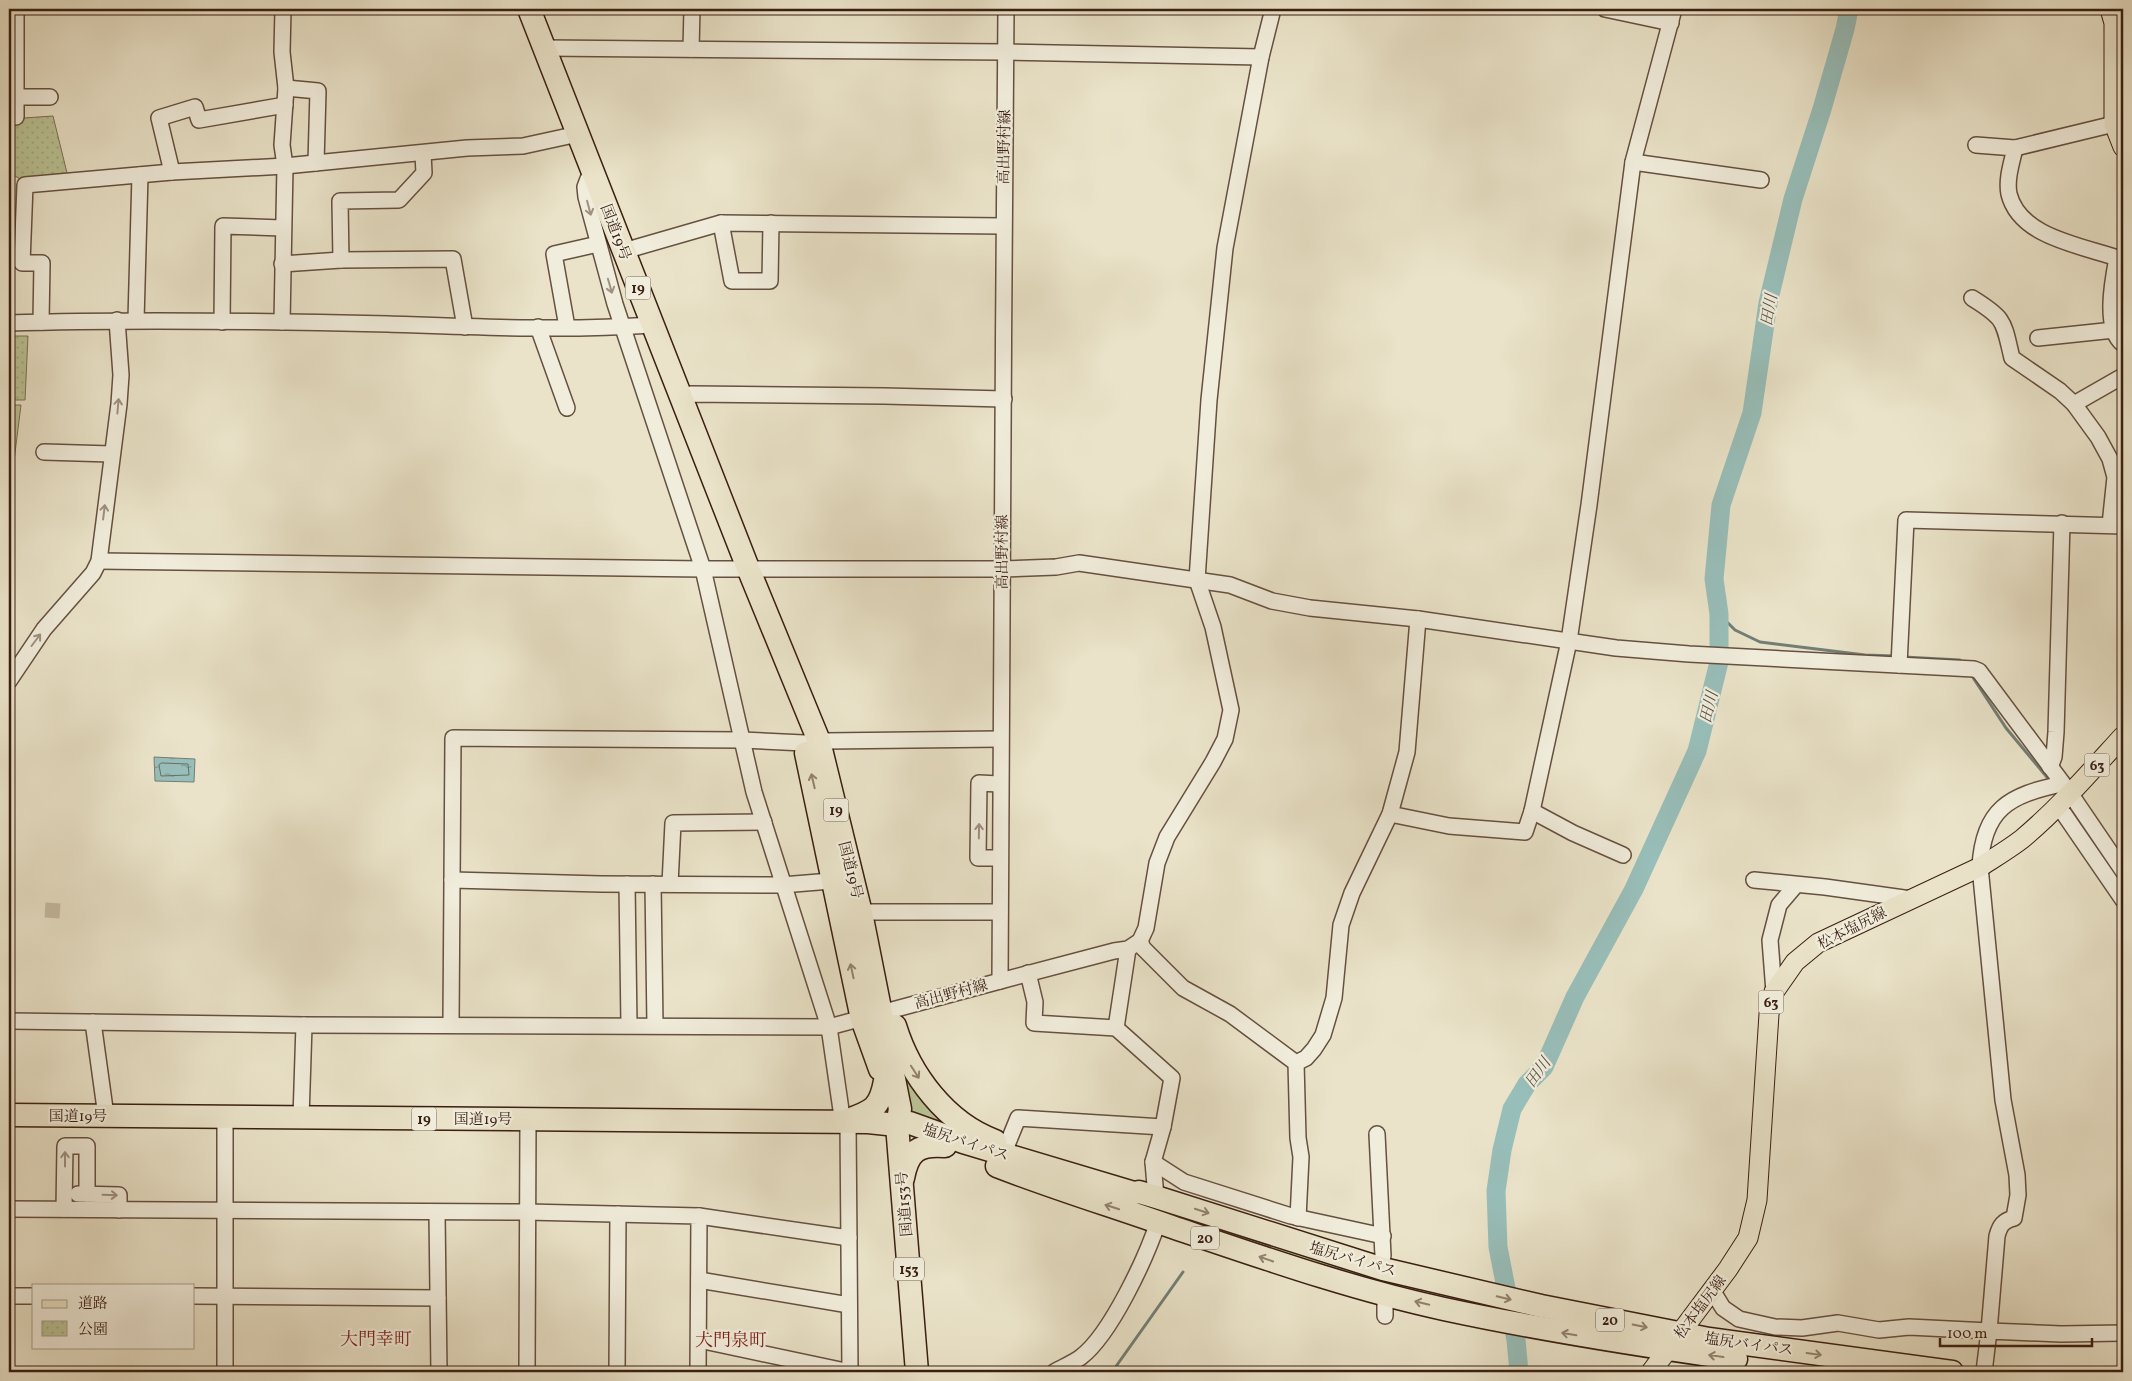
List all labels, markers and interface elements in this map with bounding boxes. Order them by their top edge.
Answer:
street label: 高出野村線 [994,109,1017,185]
one-way arrow [585,199,594,215]
street label: 国道19号 [594,201,635,264]
road number: 19 [626,276,650,300]
one-way arrow [606,277,616,293]
water label: 田川 [1756,291,1784,328]
one-way arrow [114,398,123,414]
one-way arrow [99,505,109,521]
street label: 高出野村線 [993,514,1014,590]
one-way arrow [30,634,41,647]
water label: 田川 [1695,687,1725,726]
road number: 63 [2084,754,2110,776]
one-way arrow [808,774,817,790]
road number: 19 [824,798,848,822]
one-way arrow [974,823,984,839]
street label: 国道19号 [832,839,867,901]
street label: 松本塩尻線 [1814,903,1891,956]
one-way arrow [847,964,856,980]
street label: 高出野村線 [912,976,990,1015]
road number: 63 [1758,990,1784,1014]
water label: 田川 [1520,1052,1558,1093]
one-way arrow [910,1064,920,1078]
street label: 国道19号 [49,1107,107,1128]
road number: 19 [412,1108,436,1130]
street label: 国道19号 [454,1110,512,1131]
street label: 塩尻バイパス [920,1120,1011,1167]
one-way arrow [60,1151,70,1167]
street label: 国道153号 [892,1170,919,1238]
one-way arrow [102,1190,118,1199]
one-way arrow [1105,1202,1121,1212]
one-way arrow [1194,1207,1210,1217]
road number: 20 [1191,1226,1219,1250]
street label: 塩尻バイパス [1307,1238,1399,1283]
one-way arrow [1259,1254,1275,1263]
road number: 153 [894,1258,924,1280]
street label: 松本塩尻線 [1670,1272,1732,1344]
legend [32,1284,195,1348]
text: 道路 [78,1294,108,1315]
one-way arrow [1495,1294,1511,1303]
one-way arrow [1415,1298,1431,1308]
road number: 20 [1596,1308,1624,1332]
scale bar [1940,1316,2092,1348]
text: 公園 [78,1320,108,1341]
one-way arrow [1632,1321,1648,1331]
text: 100 m [1947,1324,1987,1345]
district label: 大門幸町 [340,1328,412,1353]
one-way arrow [1562,1328,1578,1338]
district label: 大門泉町 [695,1329,767,1354]
street label: 塩尻バイパス [1703,1329,1795,1362]
one-way arrow [1806,1349,1822,1359]
one-way arrow [1708,1351,1724,1361]

